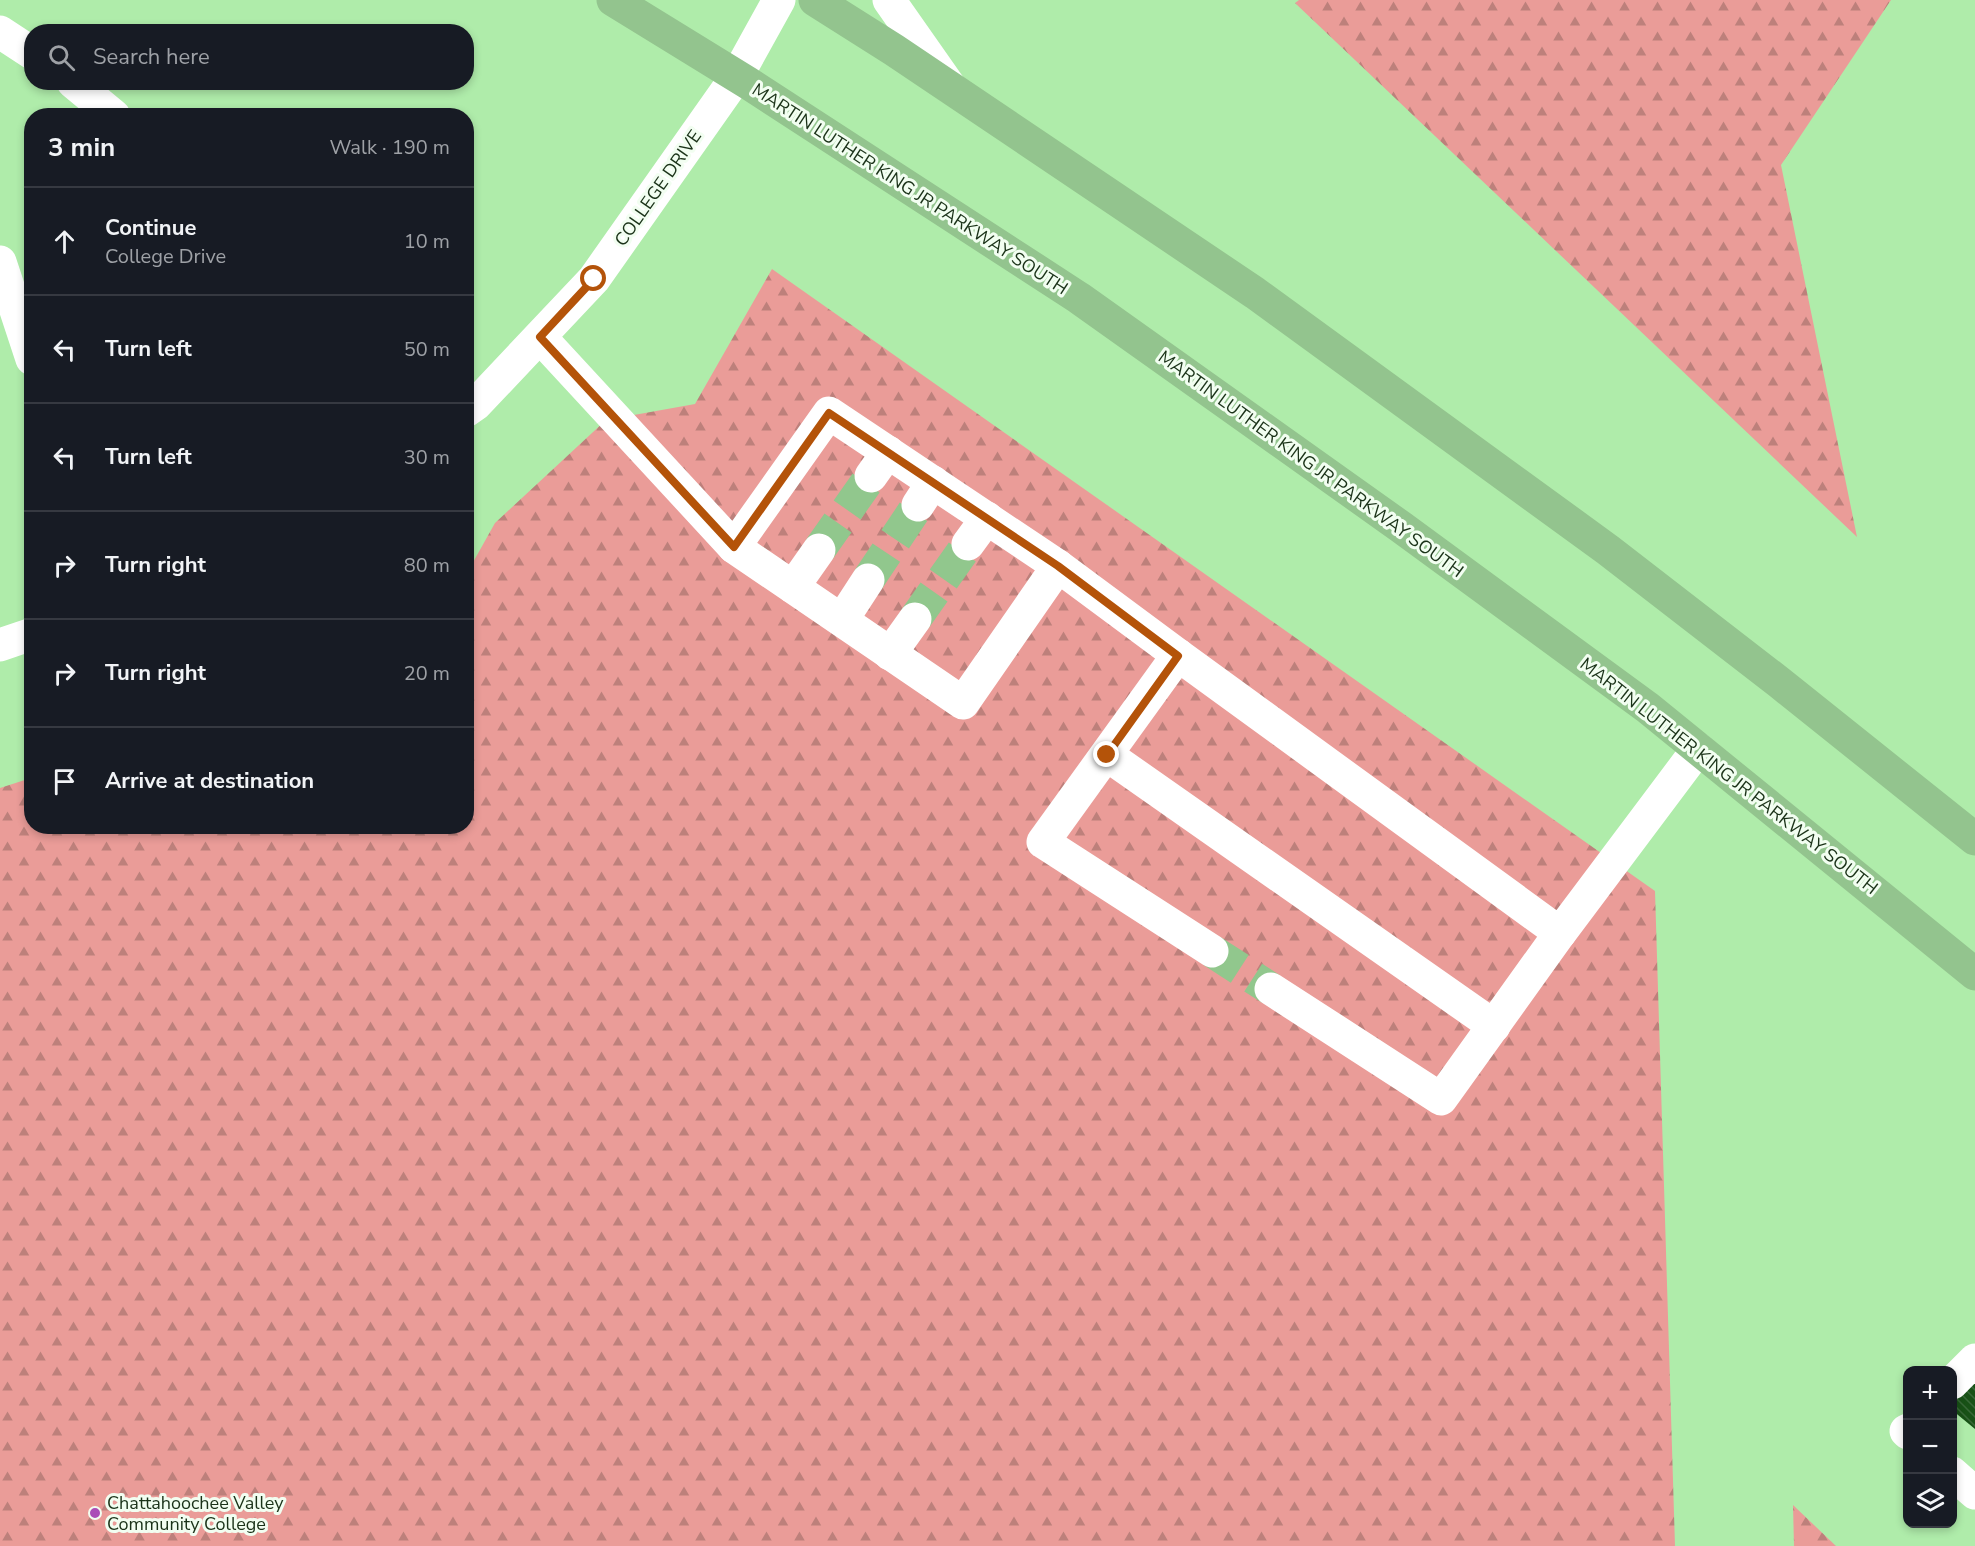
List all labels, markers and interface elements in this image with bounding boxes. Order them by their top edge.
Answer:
search box [24,24,474,90]
icon: search [45,41,78,74]
text: Search here [93,42,210,72]
street label: MARTIN LUTHER KING JR PARKWAY SOUTH [747,78,1073,300]
street label: COLLEGE DRIVE [609,125,707,251]
text: 3 min [48,130,115,165]
text: Walk · 190 m [330,134,450,161]
text: Continue [105,213,196,243]
icon: ahead [48,225,81,258]
text: 10 m [404,228,450,255]
text: College Drive [105,243,226,270]
route start [580,265,606,291]
icon: left [48,333,81,366]
text: Turn left [105,334,192,364]
text: 50 m [404,336,450,363]
street label: MARTIN LUTHER KING JR PARKWAY SOUTH [1153,345,1469,583]
icon: left [48,441,81,474]
text: Turn left [105,442,192,472]
text: 30 m [404,444,450,471]
icon: right [48,549,81,582]
text: Turn right [105,550,206,580]
text: 80 m [404,552,450,579]
street label: MARTIN LUTHER KING JR PARKWAY SOUTH [1575,652,1883,900]
icon: right [48,657,81,690]
text: Turn right [105,658,206,688]
text: 20 m [404,660,450,687]
route end [1093,741,1119,767]
icon: arrive [48,765,81,798]
text: Arrive at destination [105,766,314,796]
map controls [1903,1366,1957,1528]
button: + [1903,1366,1957,1420]
button: − [1903,1420,1957,1474]
button: layers [1903,1474,1957,1528]
place label: Chattahoochee Valley Community College [107,1491,284,1536]
marker: Chattahoochee Valley Community College [88,1506,102,1520]

